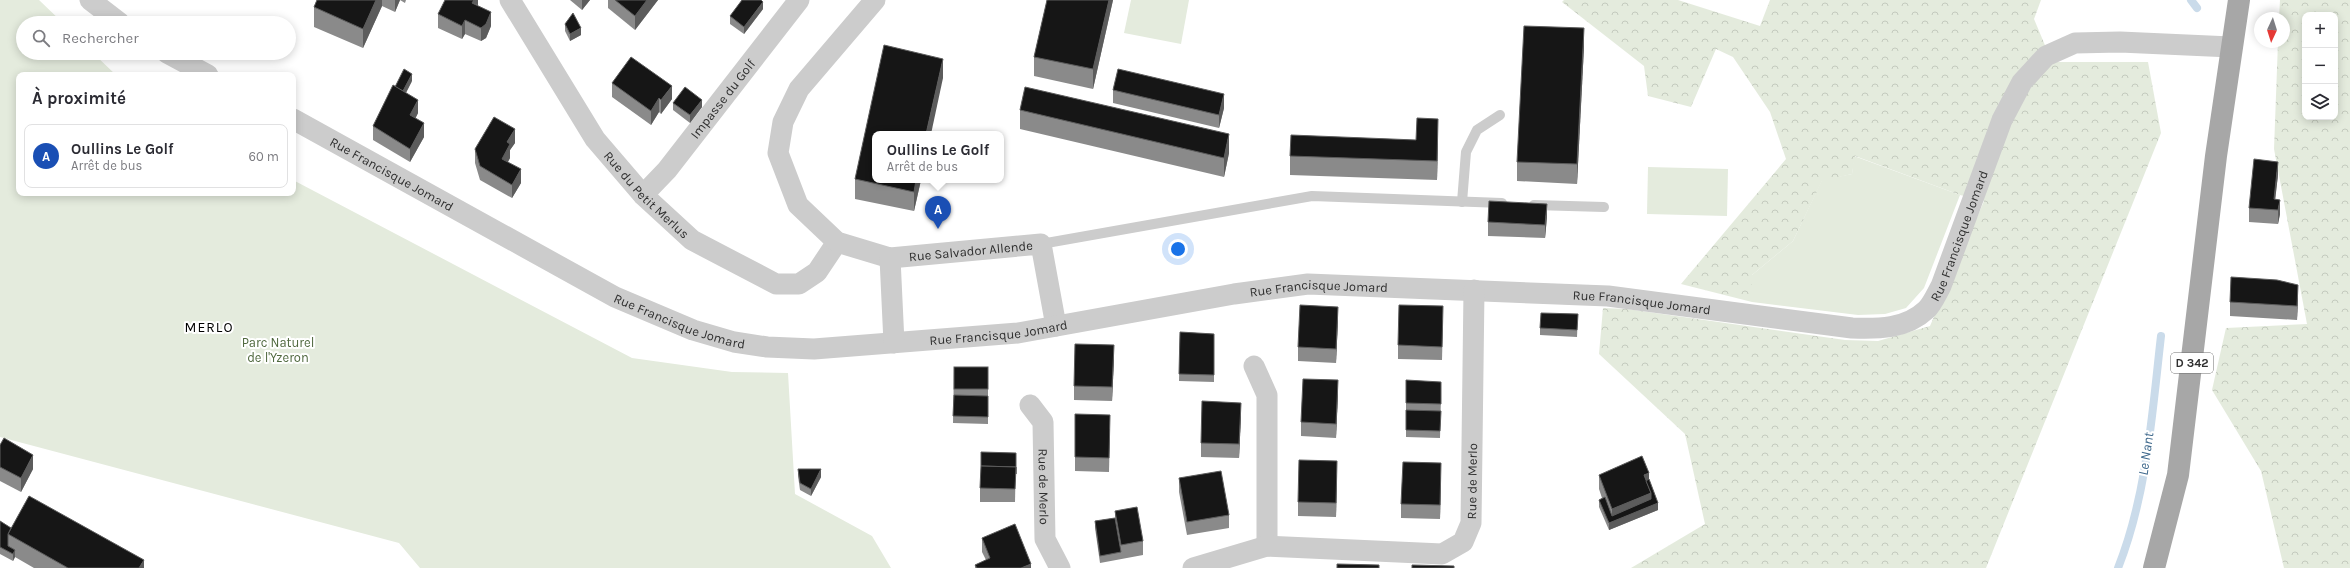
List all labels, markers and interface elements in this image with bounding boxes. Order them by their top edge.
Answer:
north arrow [2254,12,2290,48]
map controls [2302,12,2338,120]
button: + [2302,12,2338,48]
search box [16,16,296,60]
icon: search [30,27,52,49]
text: Rechercher [62,29,139,47]
button: − [2302,48,2338,84]
street label: Impasse du Golf [687,56,758,141]
button: layers [2302,84,2338,120]
text: À proximité [32,88,126,108]
popup [872,131,1004,183]
street label: Rue Francisque Jomard [327,133,456,214]
text: Oullins Le Golf [71,140,174,158]
text: Oullins Le Golf [887,141,989,159]
street label: Rue du Petit Merlus [601,148,693,241]
text: A [42,149,50,164]
text: 60 m [249,149,279,164]
text: Arrêt de bus [71,158,142,173]
text: Arrêt de bus [887,159,958,174]
street label: Rue Francisque Jomard [1927,168,1990,304]
pin: A [925,196,951,229]
street label: Rue Salvador Allende [908,237,1034,264]
your location [1168,239,1188,259]
street label: Rue Francisque Jomard [1248,277,1388,299]
street label: Rue Francisque Jomard [1572,287,1712,317]
street label: Rue Francisque Jomard [612,290,746,351]
street label: Rue Francisque Jomard [929,317,1069,347]
district label: MERLO [185,319,233,336]
park label: Parc Naturel de l'Yzeron [242,335,314,365]
road number: D 342 [2171,353,2213,373]
water label: Le Nant [2135,431,2157,477]
street label: Rue de Merlo [1464,443,1480,519]
street label: Rue de Merlo [1036,448,1052,525]

